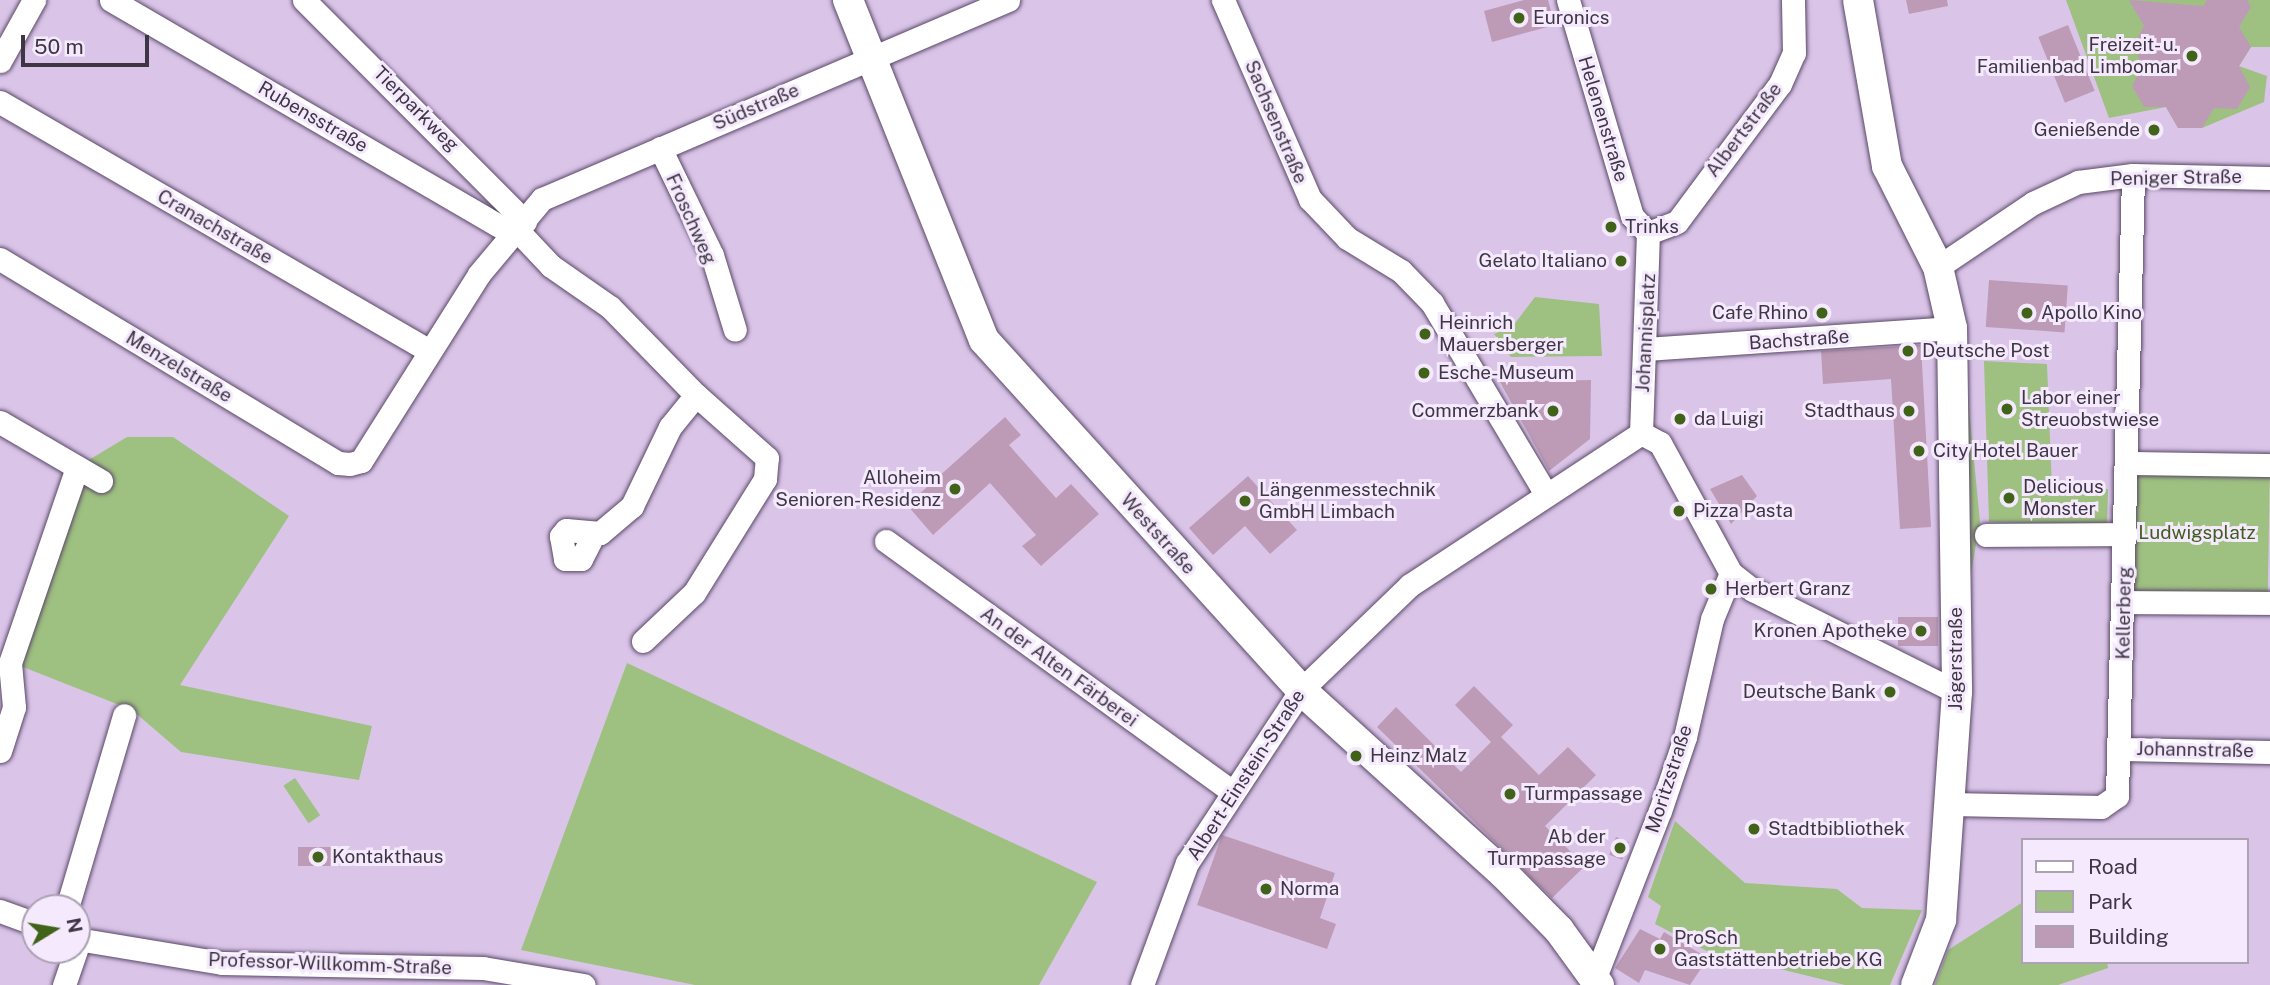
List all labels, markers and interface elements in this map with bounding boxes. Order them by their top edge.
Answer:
place label: Euronics [1533,7,1609,29]
marker: Euronics [1511,10,1527,26]
scale bar [24,21,152,65]
text: 50 m [34,34,84,59]
place label: Freizeit- u. Familienbad Limbomar [1977,34,2178,78]
marker: Freizeit- u. Familienbad Limbomar [2184,48,2200,64]
street label: Helenenstraße [1573,53,1633,185]
street label: Sachsenstraße [1240,57,1312,187]
street label: Tierparkweg [369,62,463,156]
street label: Rubensstraße [254,76,372,158]
street label: Albertstraße [1701,78,1787,182]
street label: Südstraße [709,79,803,135]
place label: Genießende [2034,119,2140,141]
marker: Genießende [2146,122,2162,138]
street label: Peniger Straße [2110,165,2242,191]
street label: Froschweg [661,170,721,268]
street label: Cranachstraße [153,185,277,269]
place label: Trinks [1625,216,1679,238]
marker: Trinks [1603,219,1619,235]
place label: Gelato Italiano [1478,250,1607,272]
marker: Gelato Italiano [1613,253,1629,269]
street label: Johannisplatz [1631,273,1661,393]
place label: Cafe Rhino [1712,302,1808,324]
place label: Apollo Kino [2041,302,2142,324]
marker: Cafe Rhino [1814,305,1830,321]
marker: Apollo Kino [2019,305,2035,321]
place label: Heinrich Mauersberger [1439,312,1564,356]
street label: Bachstraße [1748,325,1850,355]
street label: Menzelstraße [122,326,236,408]
marker: Heinrich Mauersberger [1417,326,1433,342]
place label: Deutsche Post [1922,340,2050,362]
marker: Deutsche Post [1900,343,1916,359]
place label: Esche-Museum [1438,362,1574,384]
marker: Esche-Museum [1416,365,1432,381]
place label: Labor einer Streuobstwiese [2021,387,2159,431]
place label: Commerzbank [1412,400,1539,422]
place label: Stadthaus [1804,400,1895,422]
marker: Labor einer Streuobstwiese [1999,401,2015,417]
marker: Commerzbank [1545,403,1561,419]
marker: Stadthaus [1901,403,1917,419]
place label: da Luigi [1694,408,1764,430]
marker: da Luigi [1672,411,1688,427]
place label: City Hotel Bauer [1933,440,2078,462]
marker: City Hotel Bauer [1911,443,1927,459]
place label: Alloheim Senioren-Residenz [775,467,941,511]
place label: Delicious Monster [2023,476,2104,520]
place label: Längenmesstechnik GmbH Limbach [1259,479,1436,523]
marker: Alloheim Senioren-Residenz [947,481,963,497]
street label: Weststraße [1116,489,1200,579]
marker: Delicious Monster [2001,490,2017,506]
marker: Längenmesstechnik GmbH Limbach [1237,493,1253,509]
place label: Pizza Pasta [1693,500,1793,522]
marker: Pizza Pasta [1671,503,1687,519]
park label: Ludwigsplatz [2138,522,2256,544]
street label: Kellerberg [2112,566,2136,660]
place label: Herbert Granz [1725,578,1850,600]
marker: Herbert Granz [1703,581,1719,597]
street label: An der Alten Färberei [976,602,1142,732]
street label: Jägerstraße [1945,607,1967,711]
place label: Kronen Apotheke [1754,620,1907,642]
marker: Kronen Apotheke [1913,623,1929,639]
place label: Deutsche Bank [1743,681,1876,703]
marker: Deutsche Bank [1882,684,1898,700]
street label: Albert-Einstein-Straße [1182,685,1310,865]
street label: Moritzstraße [1641,722,1697,836]
street label: Johannstraße [2136,738,2254,762]
place label: Heinz Malz [1370,745,1467,767]
marker: Heinz Malz [1348,748,1364,764]
place label: Turmpassage [1524,783,1643,805]
marker: Turmpassage [1502,786,1518,802]
place label: Stadtbibliothek [1768,818,1905,840]
marker: Stadtbibliothek [1746,821,1762,837]
place label: Ab der Turmpassage [1487,826,1606,870]
legend [2022,838,2249,964]
marker: Ab der Turmpassage [1612,840,1628,856]
place label: Kontakthaus [332,846,443,868]
marker: Kontakthaus [310,849,326,865]
text: Road [2088,854,2138,879]
place label: Norma [1280,878,1339,900]
marker: Norma [1258,881,1274,897]
text: Park [2088,889,2133,914]
north arrow [21,894,91,964]
text: N [62,916,87,935]
text: Building [2088,924,2169,949]
place label: ProSch Gaststättenbetriebe KG [1674,927,1883,971]
marker: ProSch Gaststättenbetriebe KG [1652,941,1668,957]
street label: Professor-Willkomm-Straße [208,948,452,980]

